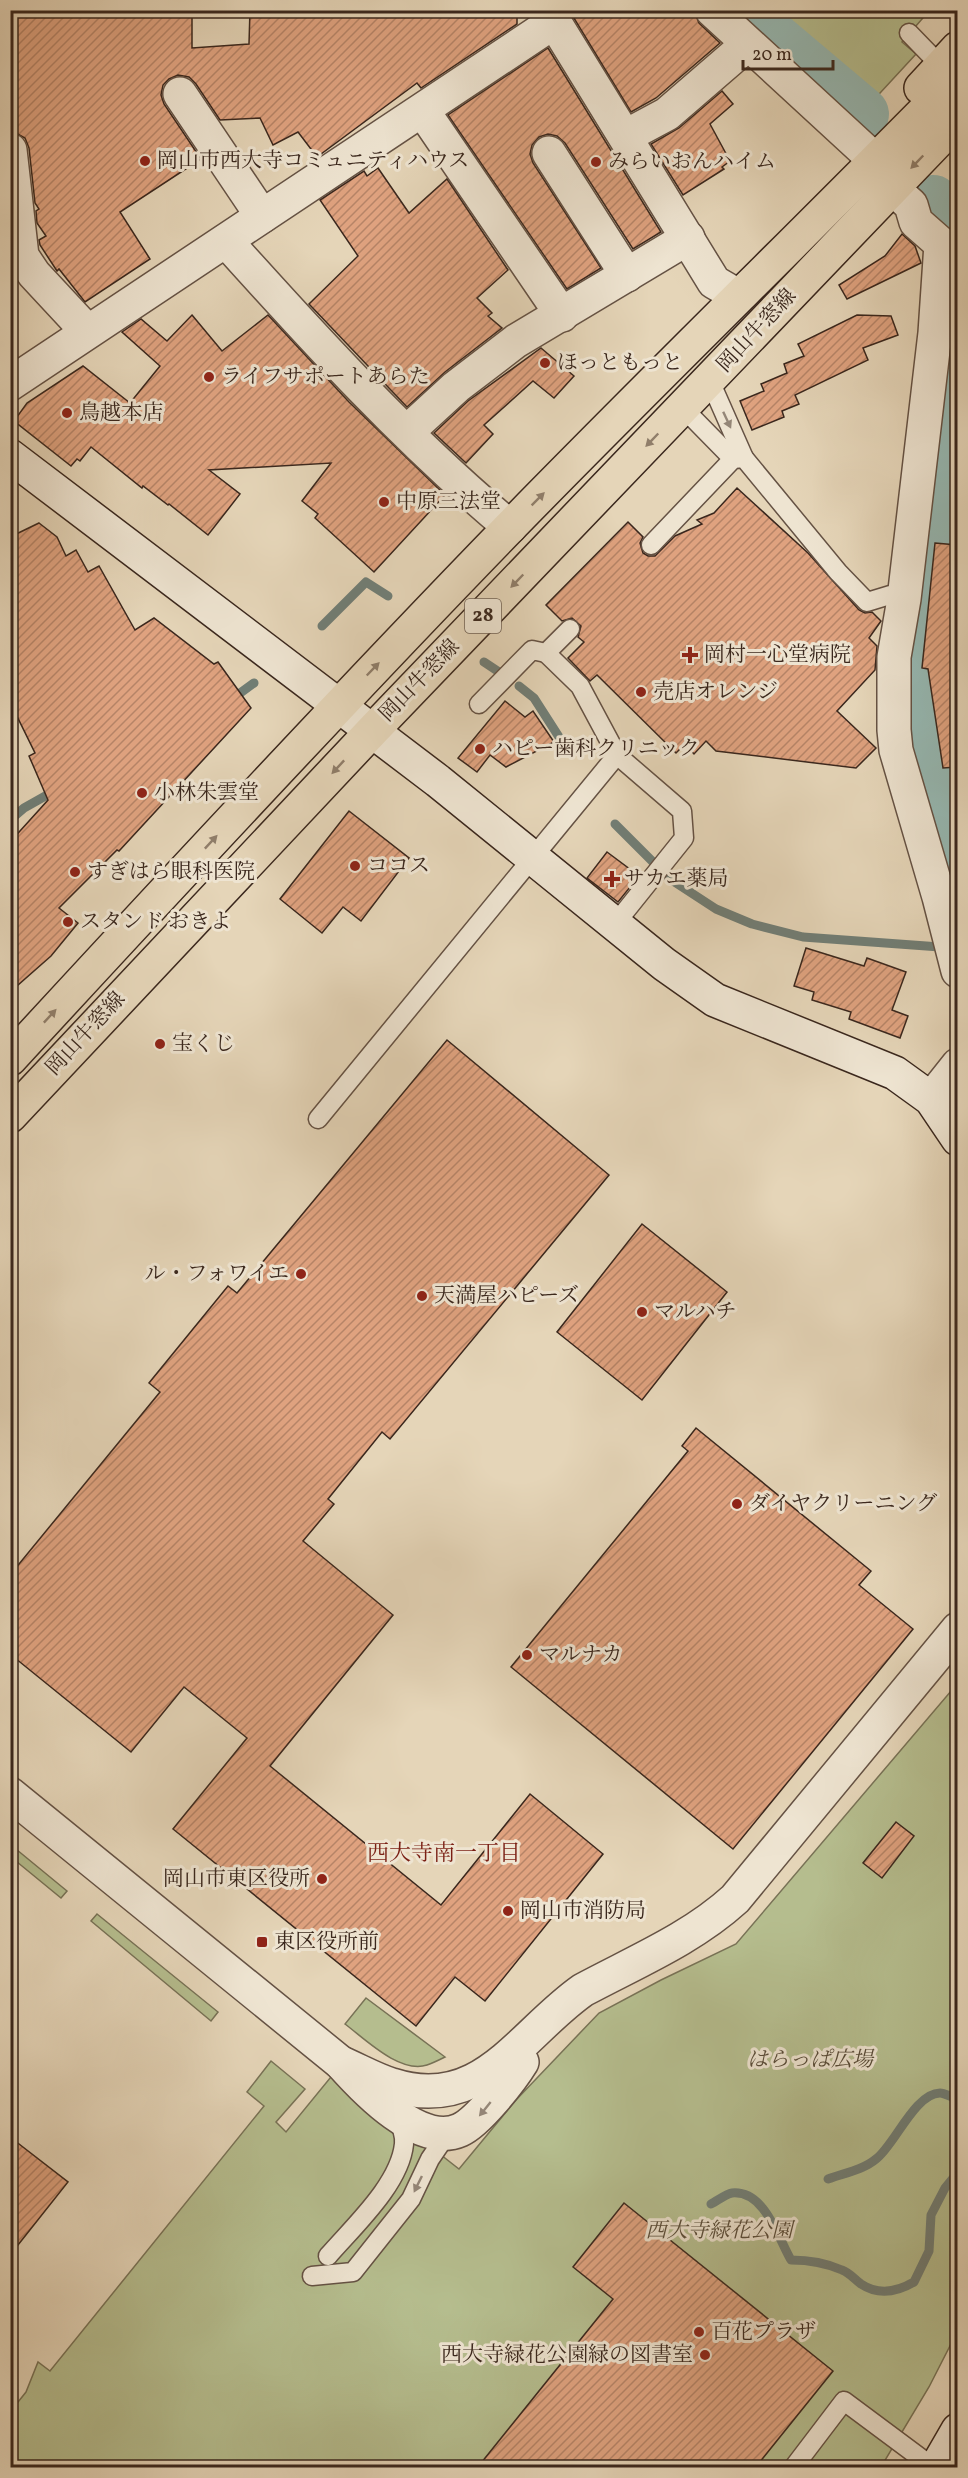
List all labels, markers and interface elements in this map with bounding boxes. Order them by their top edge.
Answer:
scale bar [743,33,833,71]
text: 20 m [752,43,792,68]
place label: 岡山市西大寺コミュニティハウス [157,147,469,176]
place label: みらいおんハイム [608,148,776,177]
marker: 岡山市西大寺コミュニティハウス [138,154,152,168]
marker: みらいおんハイム [589,155,603,169]
one-way arrow [910,155,924,169]
street label: 岡山牛窓線 [711,283,803,379]
place label: ほっともっと [557,349,683,378]
marker: ほっともっと [538,356,552,370]
place label: ライフサポートあらた [221,363,430,392]
marker: ライフサポートあらた [202,370,216,384]
place label: 鳥越本店 [79,399,163,428]
marker: 鳥越本店 [60,406,74,420]
one-way arrow [722,411,731,428]
one-way arrow [646,433,660,447]
place label: 中原三法堂 [396,488,501,517]
one-way arrow [530,492,544,506]
marker: 中原三法堂 [377,495,391,509]
one-way arrow [510,573,524,588]
road number: 28 [465,599,501,633]
street label: 岡山牛窓線 [373,633,467,729]
place label: 岡村一心堂病院 [704,641,851,670]
marker: 岡村一心堂病院 [681,646,699,664]
one-way arrow [365,662,379,676]
place label: 売店オレンジ [653,678,778,707]
marker: 売店オレンジ [634,685,648,699]
place label: ハピー歯科クリニック [492,735,700,764]
marker: ハピー歯科クリニック [473,742,487,756]
one-way arrow [332,760,346,774]
place label: 小林朱雲堂 [154,779,259,808]
marker: 小林朱雲堂 [135,786,149,800]
one-way arrow [204,834,218,849]
place label: ココス [367,852,430,881]
place label: すぎはら眼科医院 [87,858,255,887]
marker: ココス [348,859,362,873]
marker: すぎはら眼科医院 [68,865,82,879]
place label: サカエ薬局 [624,865,729,894]
marker: サカエ薬局 [605,872,619,886]
place label: スタンド おきよ [80,908,231,937]
marker: スタンド おきよ [61,915,75,929]
street label: 岡山牛窓線 [40,986,132,1082]
one-way arrow [43,1009,56,1024]
place label: 宝くじ [172,1030,235,1059]
marker: 宝くじ [153,1037,167,1051]
place label: ル・フォワイエ [145,1260,289,1289]
marker: ル・フォワイエ [294,1267,308,1281]
place label: 天満屋ハピーズ [434,1282,579,1311]
marker: 天満屋ハピーズ [415,1289,429,1303]
place label: マルハチ [654,1298,737,1327]
marker: マルハチ [635,1305,649,1319]
place label: ダイヤクリーニング [749,1490,937,1519]
marker: ダイヤクリーニング [730,1497,744,1511]
place label: マルナカ [539,1641,623,1670]
marker: マルナカ [520,1648,534,1662]
district label: 西大寺南一丁目 [367,1839,521,1870]
place label: 岡山市東区役所 [163,1865,310,1894]
marker: 岡山市東区役所 [315,1872,329,1886]
place label: 岡山市消防局 [520,1897,646,1926]
marker: 岡山市消防局 [501,1904,515,1918]
place label: 東区役所前 [274,1928,379,1957]
marker: 東区役所前 [255,1935,269,1949]
park label: はらっぱ広場 [747,2046,875,2075]
one-way arrow [478,2101,491,2117]
one-way arrow [413,2176,423,2193]
park label: 西大寺緑花公園 [646,2217,795,2246]
place label: 百花プラザ [711,2318,816,2347]
marker: 百花プラザ [692,2325,706,2339]
place label: 西大寺緑花公園緑の図書室 [441,2341,693,2370]
marker: 西大寺緑花公園緑の図書室 [698,2348,712,2362]

